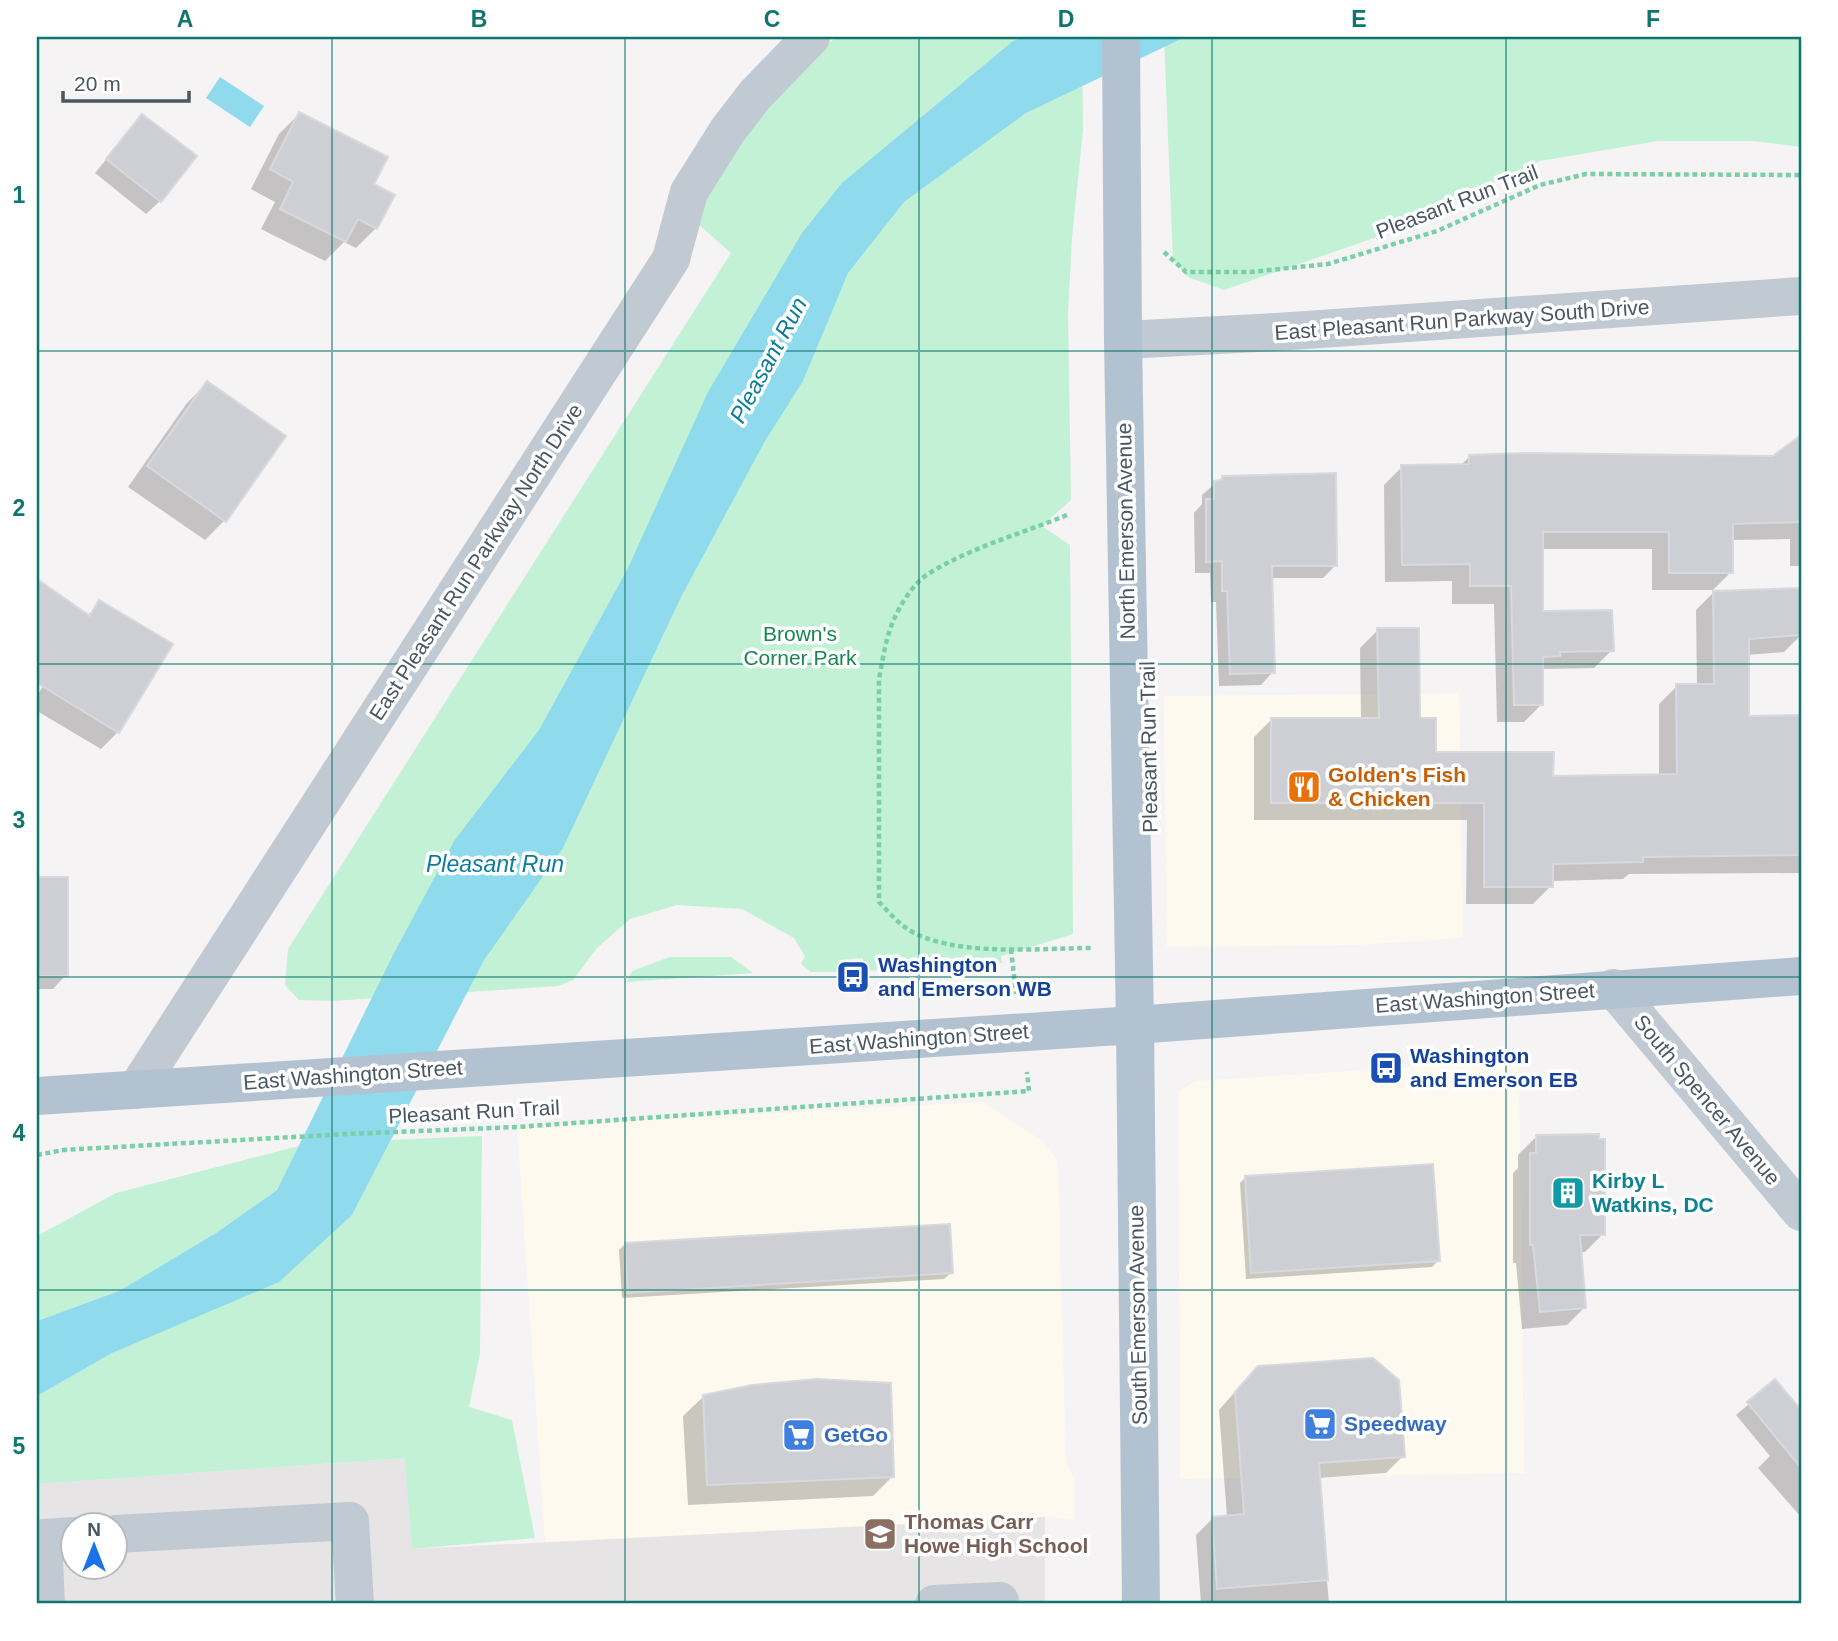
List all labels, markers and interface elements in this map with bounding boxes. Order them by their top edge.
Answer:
text: A [177,6,193,32]
text: B [471,6,487,32]
text: C [764,6,780,32]
text: D [1058,6,1074,32]
text: E [1351,6,1367,32]
text: F [1646,6,1660,32]
scale bar [63,60,189,104]
text: 20 m [74,72,121,95]
street label: Pleasant Run Trail [1373,160,1541,243]
text: 1 [13,182,26,208]
water label: Pleasant Run [724,293,812,427]
street label: East Pleasant Run Parkway South Drive [1274,295,1650,344]
street label: East Pleasant Run Parkway North Drive [365,399,587,724]
street label: North Emerson Avenue [1112,422,1139,640]
text: 2 [13,495,25,521]
park label: Brown's Corner Park [743,622,857,669]
street label: Pleasant Run Trail [1136,661,1161,833]
place label: Golden's Fish & Chicken [1328,763,1466,810]
restaurant icon: Golden's Fish & Chicken [1285,768,1323,806]
text: 3 [13,807,25,833]
water label: Pleasant Run [426,851,564,877]
place label: Washington and Emerson WB [878,953,1052,1000]
bus stop icon: Washington and Emerson WB [834,958,872,996]
street label: East Washington Street [1375,978,1596,1017]
street label: South Spencer Avenue [1630,1010,1785,1189]
street label: East Washington Street [809,1019,1030,1058]
place label: Washington and Emerson EB [1410,1044,1578,1091]
bus stop icon: Washington and Emerson EB [1367,1049,1405,1087]
street label: East Washington Street [243,1055,464,1094]
street label: Pleasant Run Trail [388,1096,560,1127]
text: 4 [13,1120,26,1146]
place label: Kirby L Watkins, DC [1592,1169,1714,1216]
building icon: Kirby L Watkins, DC [1549,1174,1587,1212]
street label: South Emerson Avenue [1124,1205,1151,1425]
supermarket icon: Speedway [1301,1405,1339,1443]
place label: Speedway [1344,1412,1447,1435]
supermarket icon: GetGo [780,1416,818,1454]
place label: GetGo [824,1423,888,1446]
text: 5 [13,1433,26,1459]
place label: Thomas Carr Howe High School [904,1510,1088,1557]
north arrow [60,1512,130,1582]
school or university icon: Thomas Carr Howe High School [861,1515,899,1553]
text: N [87,1519,101,1540]

